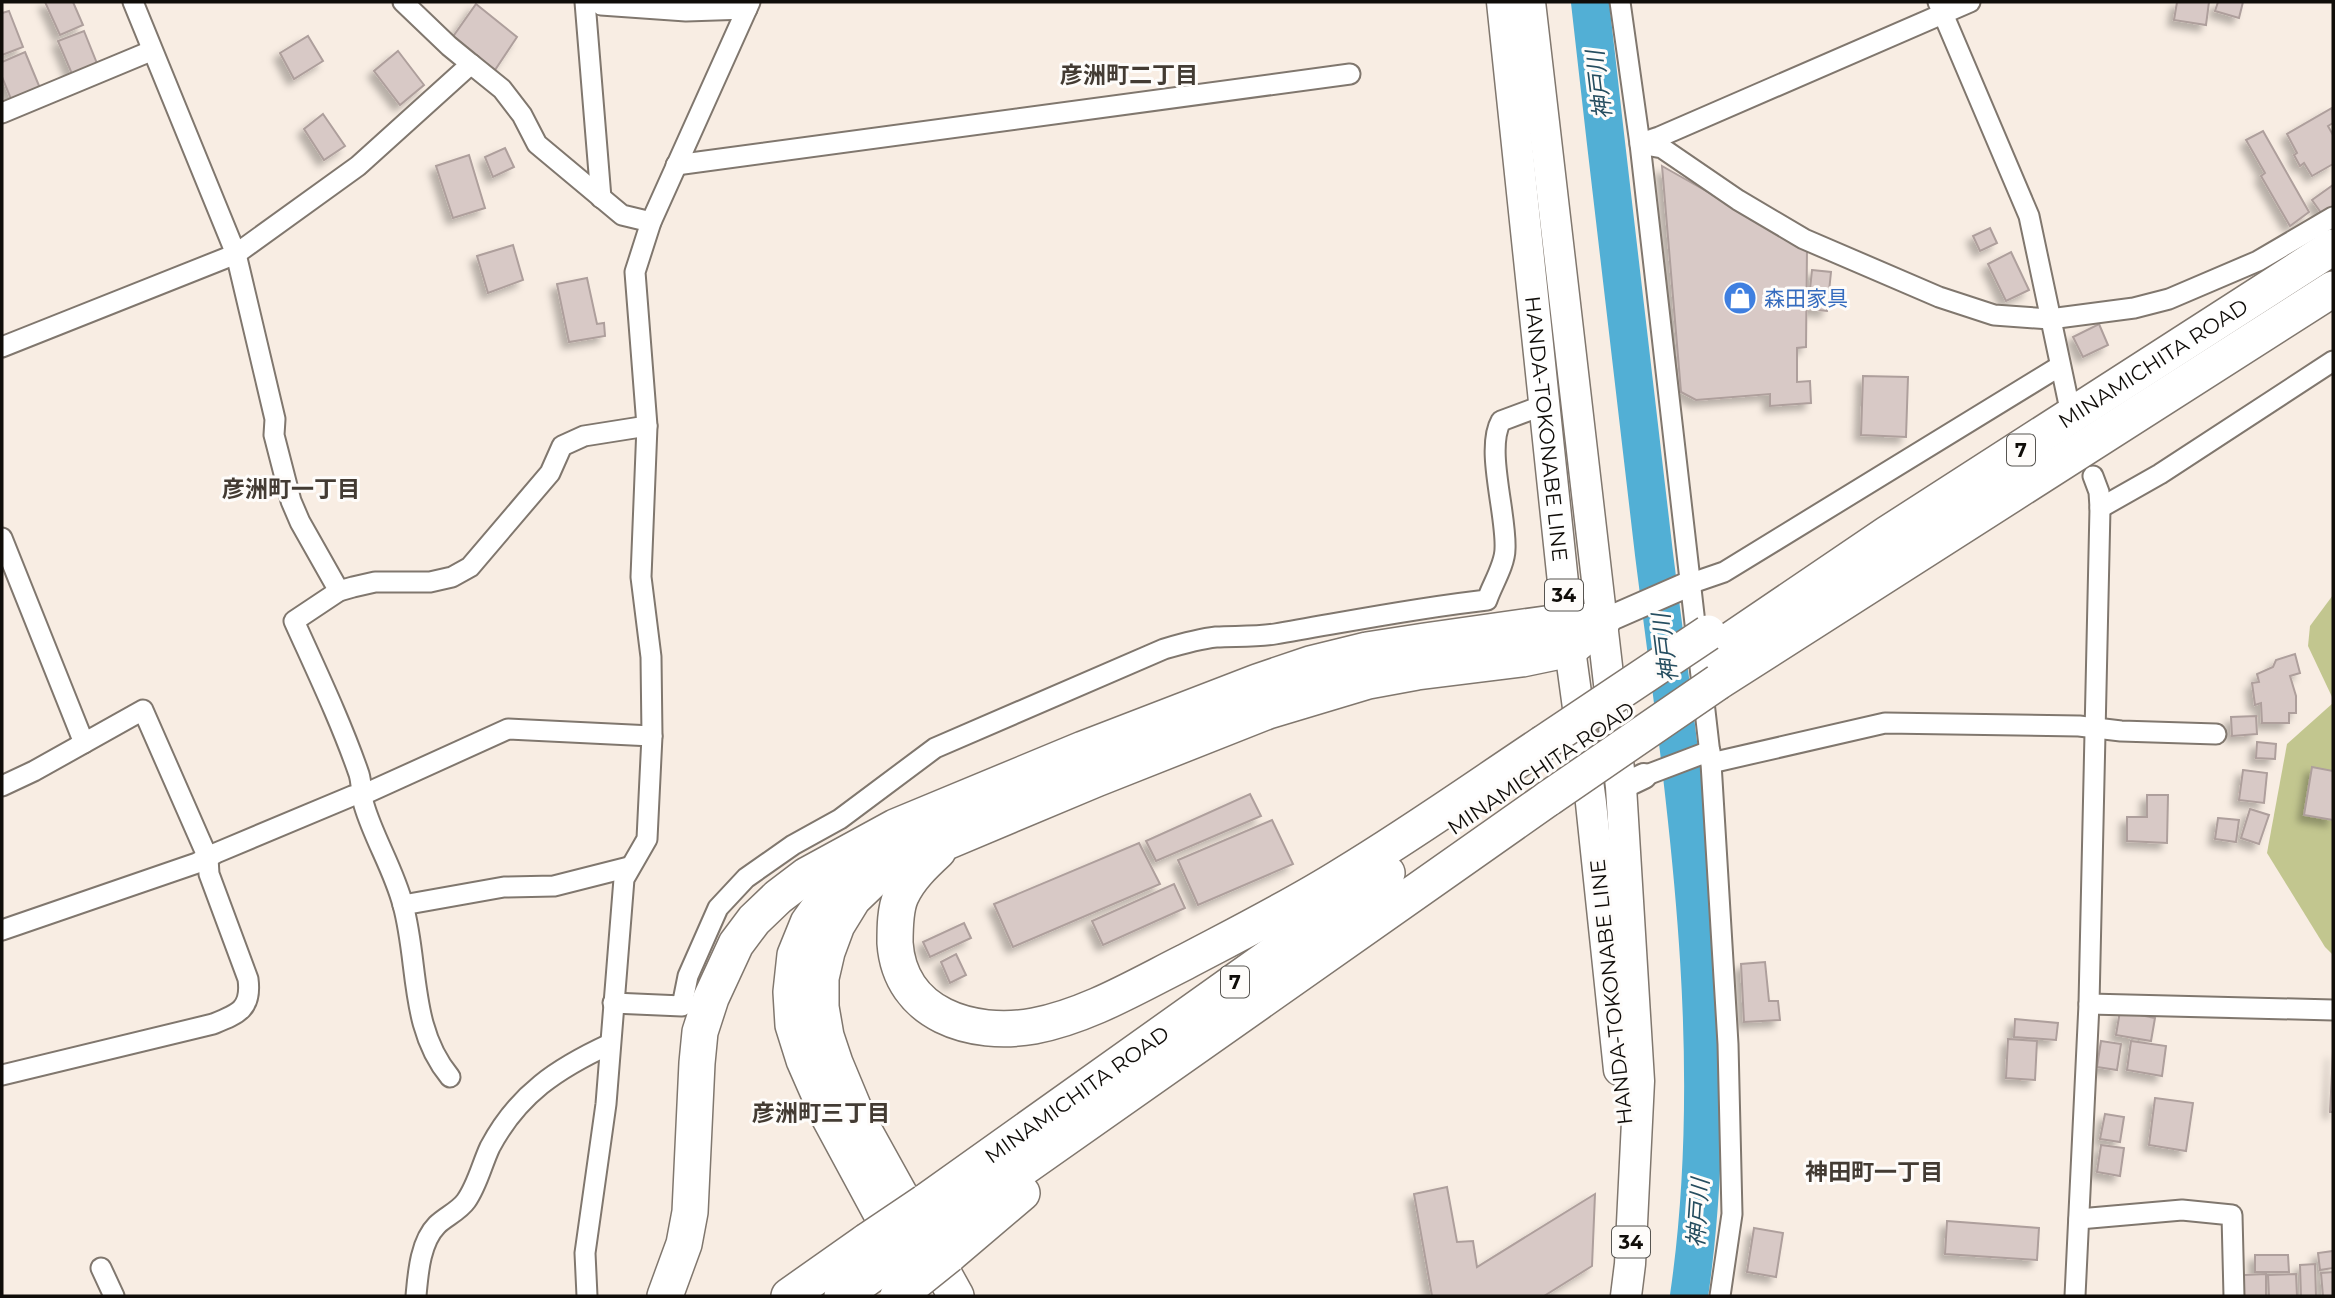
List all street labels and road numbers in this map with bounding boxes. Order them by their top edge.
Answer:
street label: MINAMICHITA ROAD [2054,293,2252,433]
street label: HANDA-TOKONABE LINE [1520,295,1573,563]
road number: 7 [2007,435,2035,466]
road number: 34 [1545,580,1583,610]
street label: MINAMICHITA ROAD [1443,696,1639,840]
street label: HANDA-TOKONABE LINE [1585,858,1637,1126]
road number: 7 [1221,966,1249,998]
street label: MINAMICHITA ROAD [980,1020,1173,1168]
road number: 34 [1612,1226,1650,1258]

